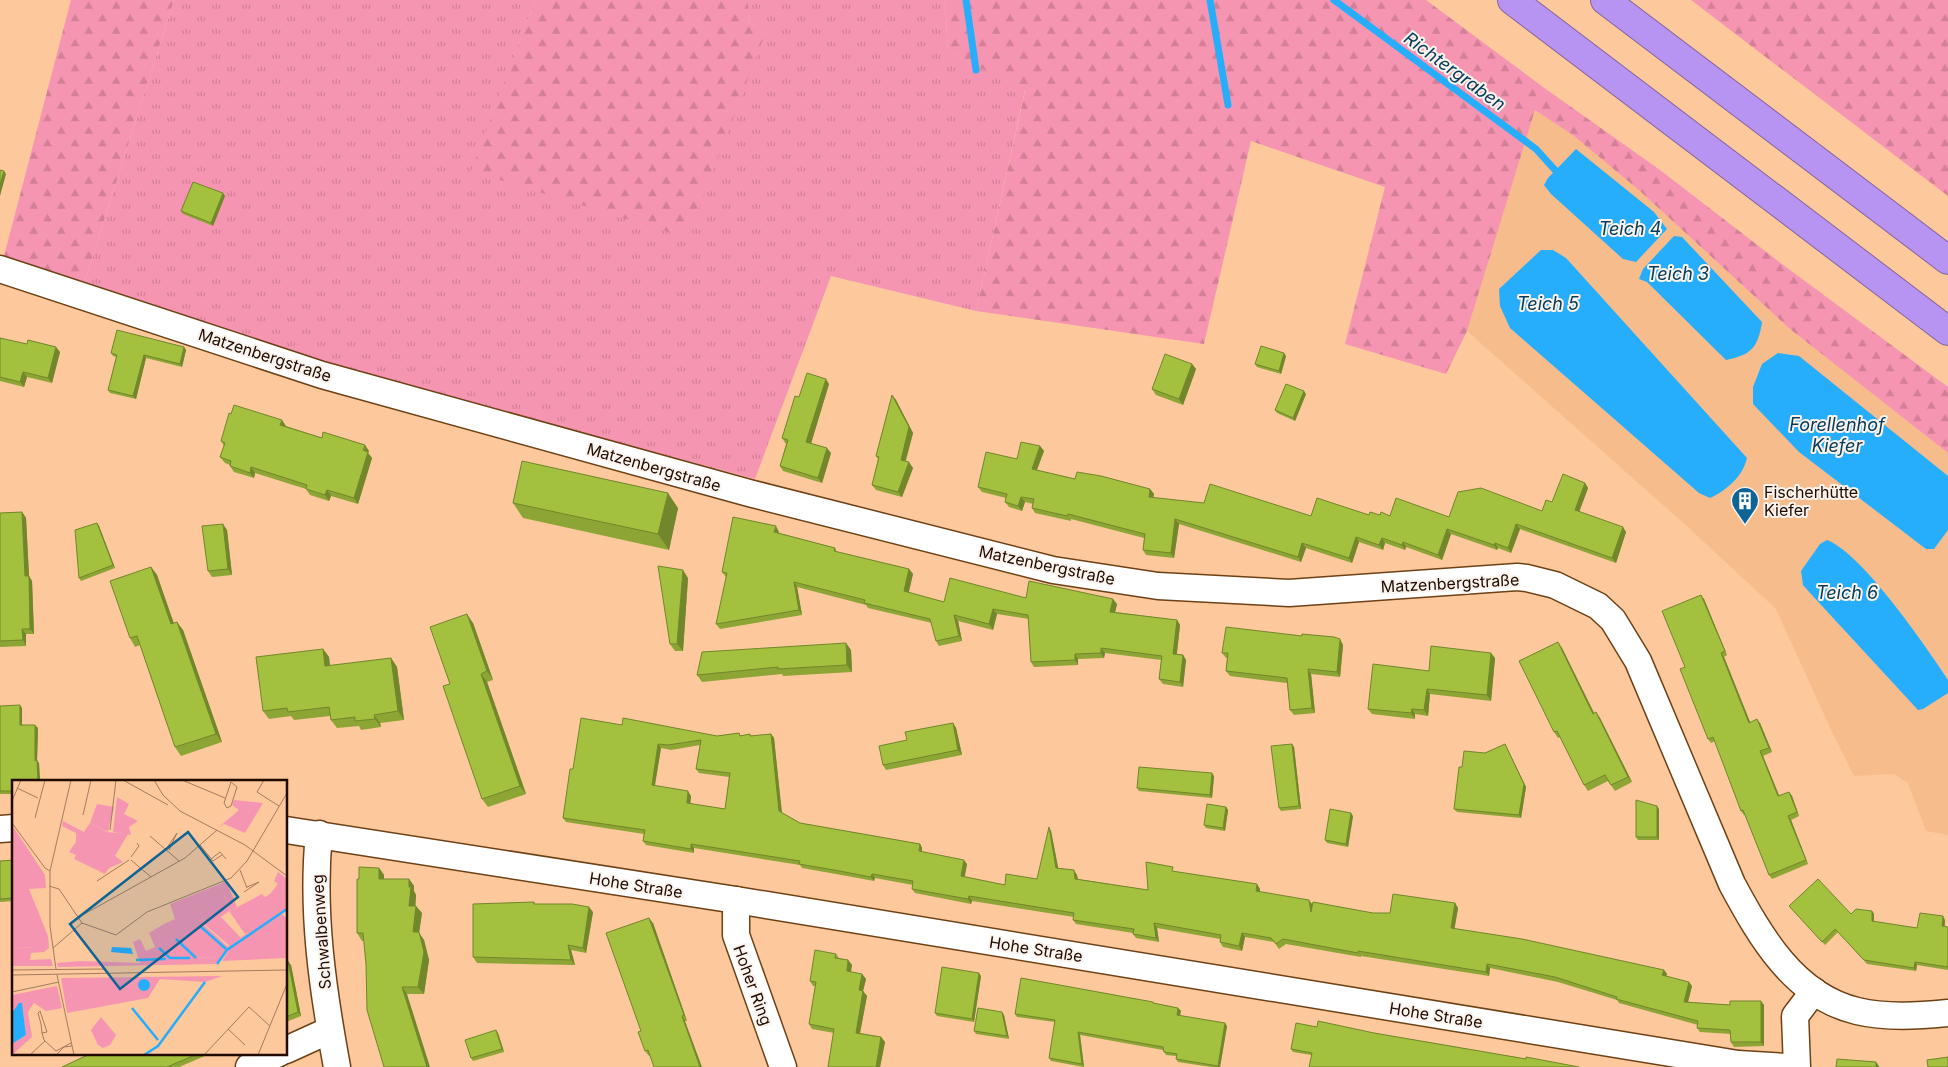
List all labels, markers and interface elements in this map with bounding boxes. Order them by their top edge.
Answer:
water label: Richtergraben [1400,27,1510,115]
water label: Teich 4 [1599,218,1661,239]
water label: Teich 3 [1647,263,1709,284]
water label: Teich 5 [1517,293,1579,314]
street label: Matzenbergstraße [196,324,334,386]
water label: Forellenhof Kiefer [1789,414,1886,456]
street label: Matzenbergstraße [585,438,723,496]
place label: Fischerhütte Kiefer [1764,482,1858,520]
building icon: Fischerhütte Kiefer [1730,486,1760,525]
street label: Matzenbergstraße [977,541,1117,589]
street label: Matzenbergstraße [1380,569,1520,597]
water label: Teich 6 [1816,582,1878,603]
inset map [12,780,288,1054]
street label: Hohe Straße [588,868,684,902]
street label: Schwalbenweg [307,874,335,990]
street label: Hohe Straße [988,932,1084,966]
street label: Hoher Ring [729,942,777,1028]
street label: Hohe Straße [1388,998,1484,1032]

